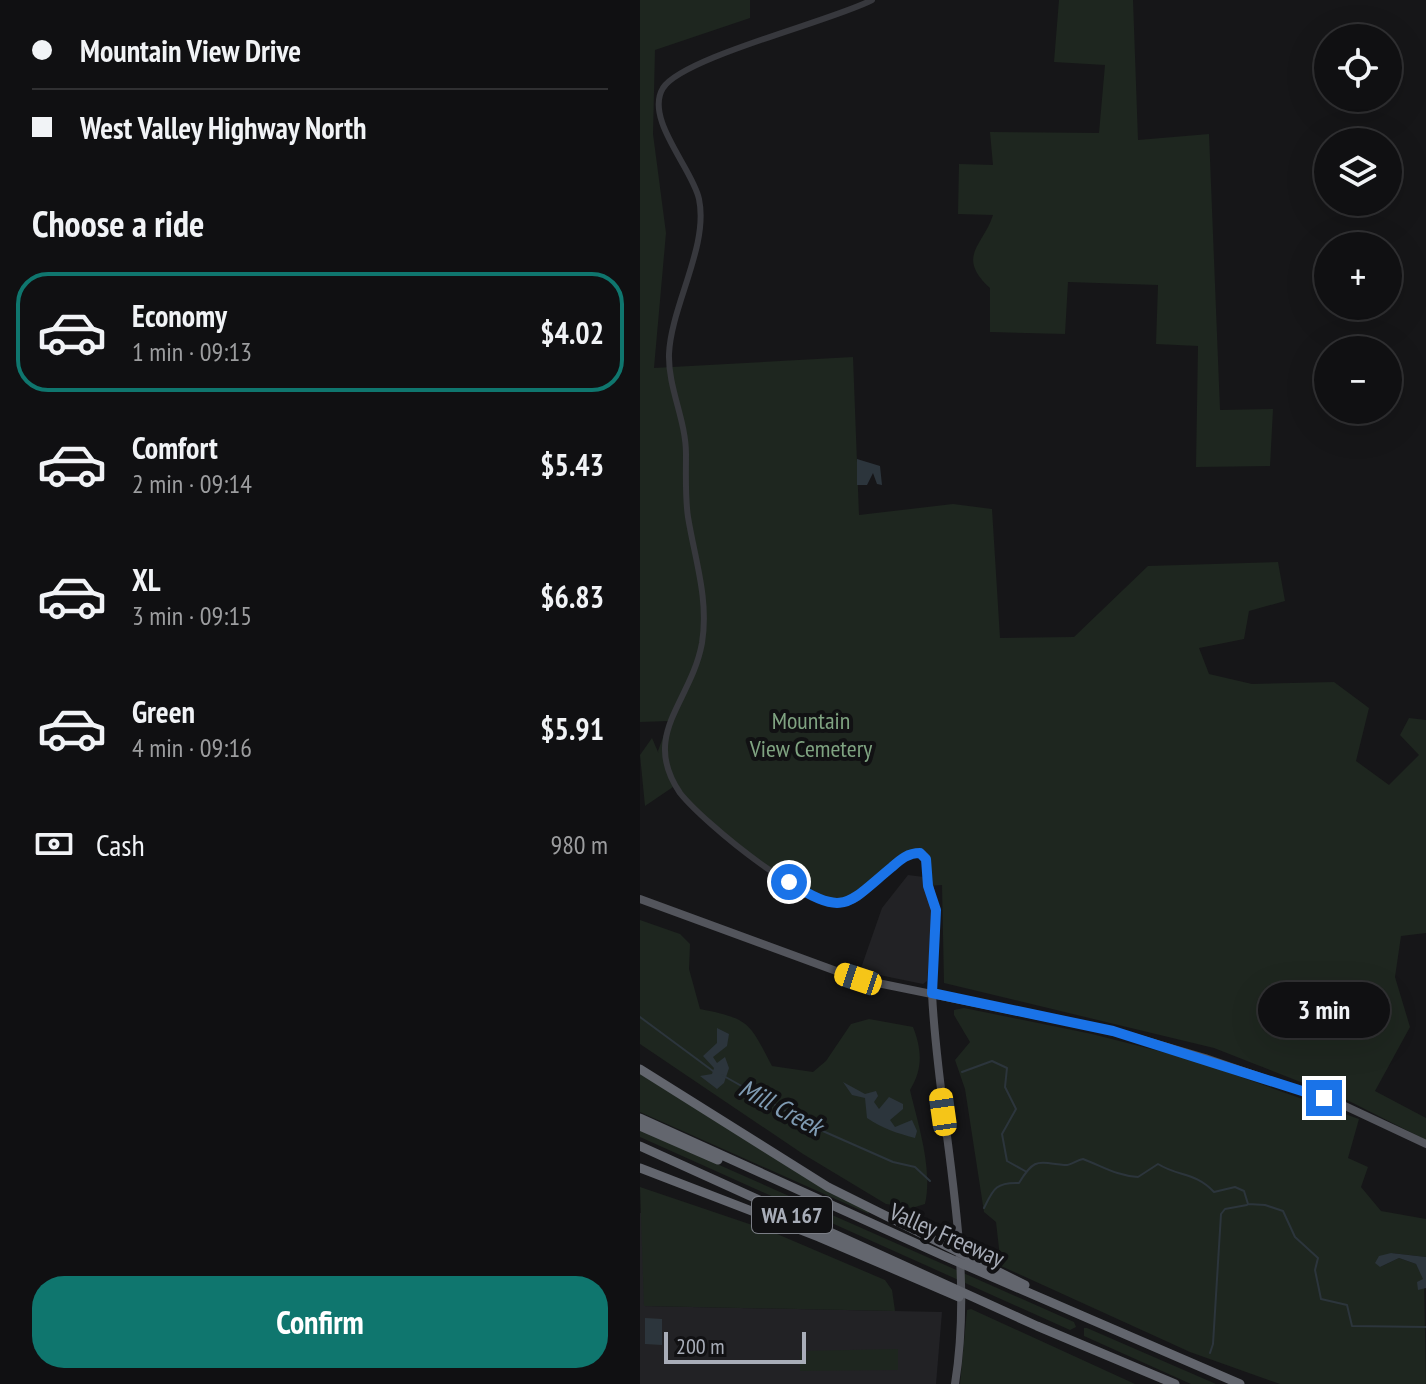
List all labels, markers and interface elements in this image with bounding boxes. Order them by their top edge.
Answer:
map controls [1314,24,1402,424]
button: locate [1314,24,1402,112]
text: Mountain View Drive [80,31,301,70]
text: West Valley Highway North [80,108,366,147]
button: layers [1314,128,1402,216]
text: Choose a ride [32,200,204,247]
button: + [1314,232,1402,320]
icon: car [36,296,108,368]
text: Economy [132,296,227,335]
text: $4.02 [540,313,604,352]
text: 1 min · 09:13 [132,335,252,368]
button: − [1314,336,1402,424]
icon: car [36,428,108,500]
text: Comfort [132,428,218,467]
text: $5.43 [540,445,604,484]
text: 2 min · 09:14 [132,467,252,500]
icon: car [36,560,108,632]
text: XL [132,560,161,599]
text: $6.83 [540,577,604,616]
text: 3 min · 09:15 [132,599,252,632]
icon: car [36,692,108,764]
text: Green [132,692,195,731]
park label: Mountain View Cemetery [749,705,872,764]
text: $5.91 [540,709,604,748]
text: 4 min · 09:16 [132,731,252,764]
icon: cash [32,822,76,866]
text: Cash [96,825,145,864]
text: 980 m [550,828,608,861]
route start [771,864,807,900]
car [831,960,885,998]
callout: 3 min [1258,982,1390,1038]
text: 3 min [1298,993,1350,1026]
water label: Mill Creek [734,1071,831,1144]
route end [1306,1080,1342,1116]
car [928,1087,958,1137]
street label: Valley Freeway [884,1196,1009,1274]
road number: WA 167 [752,1197,832,1233]
button: Confirm [32,1276,608,1368]
scale bar [664,1328,806,1364]
text: 200 m [676,1332,725,1360]

